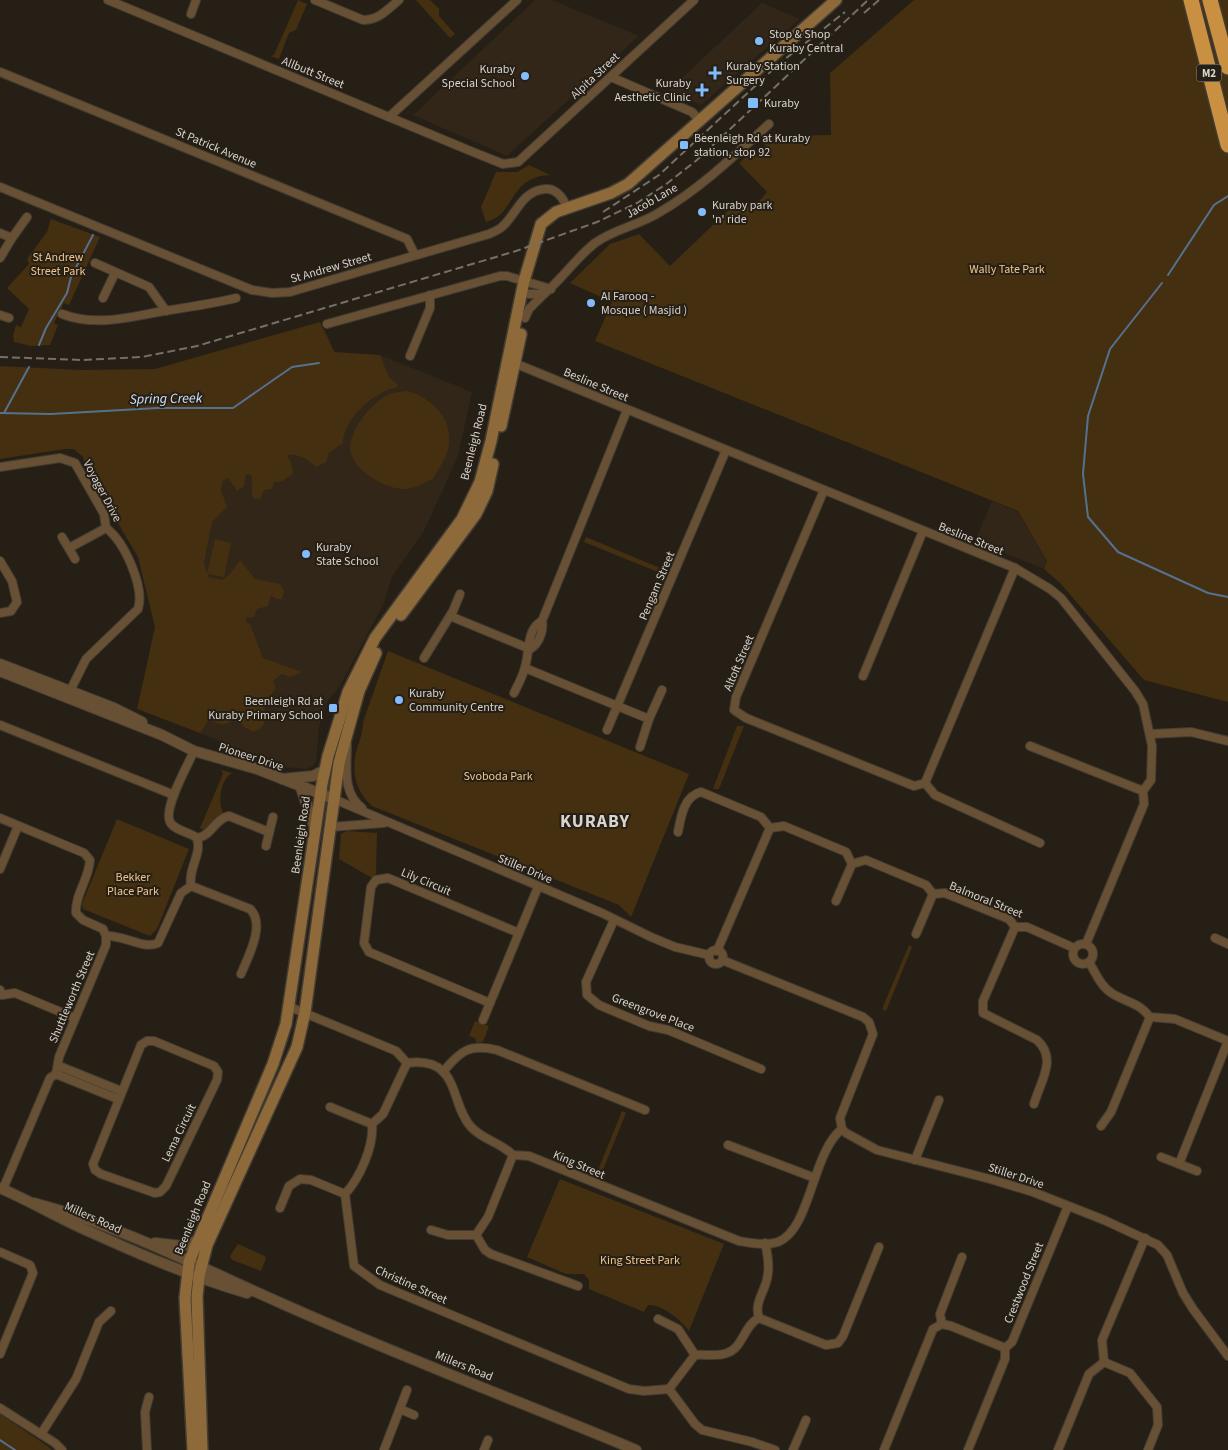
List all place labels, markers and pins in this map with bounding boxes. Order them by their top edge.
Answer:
place label: Stop & Shop Kuraby Central [769,26,843,57]
marker: Stop & Shop Kuraby Central [753,35,765,47]
place label: Kuraby Station Surgery [726,58,800,89]
place label: Kuraby Special School [442,61,515,92]
marker: Kuraby Station Surgery [708,66,722,80]
marker: Kuraby Special School [519,70,531,82]
place label: Kuraby Aesthetic Clinic [615,75,692,106]
marker: Kuraby Aesthetic Clinic [695,83,709,97]
place label: Kuraby [764,95,800,112]
marker: Kuraby [746,96,760,110]
place label: Beenleigh Rd at Kuraby station, stop 92 [694,130,810,161]
marker: Beenleigh Rd at Kuraby station, stop 92 [678,139,690,151]
place label: Kuraby park 'n' ride [712,197,773,228]
marker: Kuraby park 'n' ride [696,206,708,218]
place label: Al Farooq - Mosque ( Masjid ) [601,288,687,319]
marker: Al Farooq - Mosque ( Masjid ) [585,297,597,309]
place label: Kuraby State School [316,539,379,570]
marker: Kuraby State School [300,548,312,560]
place label: Kuraby Community Centre [409,685,504,716]
place label: Beenleigh Rd at Kuraby Primary School [208,693,323,724]
marker: Kuraby Community Centre [393,694,405,706]
marker: Beenleigh Rd at Kuraby Primary School [327,702,339,714]

